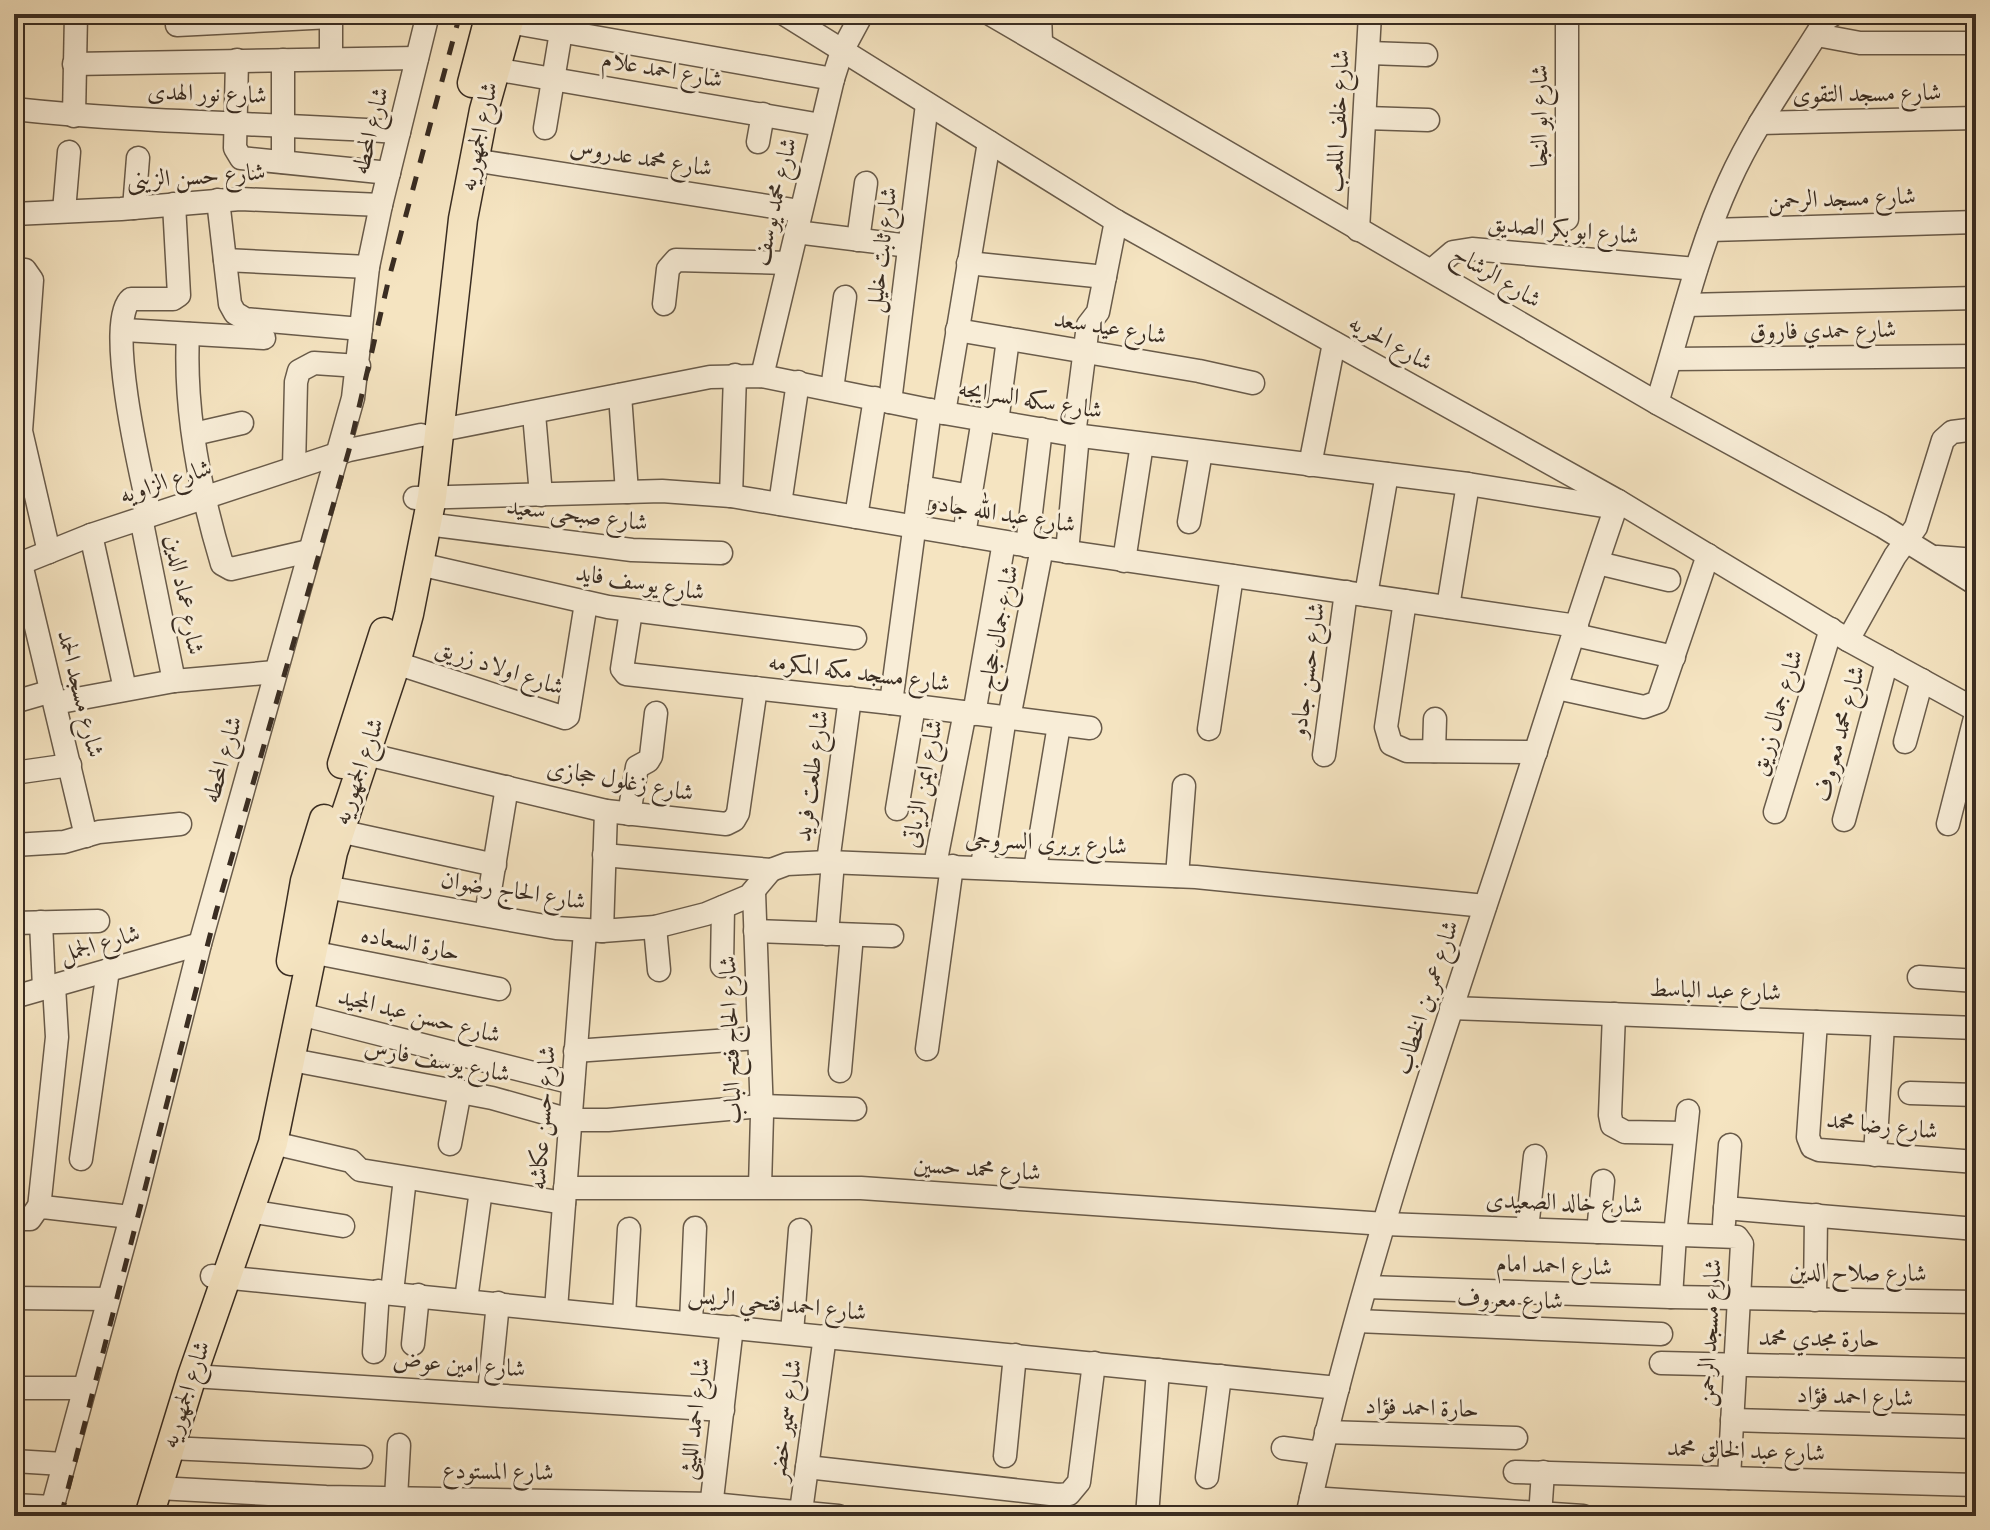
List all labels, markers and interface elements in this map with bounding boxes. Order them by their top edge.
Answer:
street label: شارع احمد علام [599,44,725,100]
street label: شارع خلف الملعب [1318,49,1361,193]
street label: شارع ابو النجا [1524,65,1559,167]
street label: شارع نور الهدى [147,76,267,115]
street label: شارع مسجد التقوى [1792,77,1942,114]
street label: شارع الجمهوريه [452,79,509,195]
street label: شارع المحطه [345,84,400,179]
street label: شارع محمد عدروس [567,131,715,188]
street label: شارع محمد يوسف [745,135,808,270]
street label: شارع حسن الزينى [125,156,267,201]
street label: شارع مسجد الرحمن [1767,180,1917,221]
street label: شارع ثابت خليل [858,185,909,315]
street label: شارع ابو بكر الصديق [1486,207,1640,256]
street label: شارع الرشاح [1444,238,1547,320]
street label: شارع عيد سعد [1051,303,1169,356]
street label: شارع الحريه [1341,307,1438,382]
street label: شارع حمدي فاروق [1749,314,1897,351]
street label: شارع سكه السرايجه [955,373,1105,430]
street label: شارع الزاويه [115,452,217,515]
street label: شارع عبد الله جادو [923,482,1078,544]
street label: شارع صبحى سعيد [504,490,650,543]
street label: شارع عماد الدين [154,532,211,658]
street label: شارع يوسف فايد [573,557,707,612]
street label: شارع جمال حجاج [971,562,1031,694]
street label: شارع حسن جادو [1282,600,1336,743]
street label: شارع مسجد الحمد [46,627,111,762]
street label: شارع اولاد زريق [430,632,568,707]
street label: شارع مسجد مكه المكرمه [766,646,952,703]
street label: شارع جمال زريق [1743,646,1814,780]
street label: شارع محمد معروف [1807,662,1876,806]
street label: شارع طلعت فريد [787,708,840,844]
street label: شارع المحطه [195,712,254,808]
street label: شارع الجمهوريه [326,714,395,830]
street label: شارع ايمن الزياتى [895,717,954,851]
street label: شارع زغلول حجازى [544,752,696,813]
street label: شارع بربرى السروجى [964,823,1128,866]
street label: شارع الحاج رضوان [438,864,588,922]
street label: شارع عمر بن الخطاب [1387,916,1470,1080]
street label: شارع الجمل [56,917,145,974]
street label: حارة السعاده [358,919,462,971]
street label: شارع الحاج فتح الباب [712,955,754,1125]
street label: شارع عبد الباسط [1648,973,1782,1012]
street label: شارع حسن عبد المجيد [334,980,504,1055]
street label: شارع يوسف فارس [361,1031,513,1094]
street label: شارع حسن عكاشه [522,1045,567,1191]
street label: شارع رضا محمد [1824,1104,1939,1151]
street label: شارع محمد حسين [912,1149,1042,1192]
street label: شارع خالد الصعيدى [1485,1184,1643,1225]
street label: شارع احمد امام [1495,1248,1613,1288]
street label: شارع صلاح الدين [1789,1256,1927,1294]
street label: شارع مسجد الرحمن [1690,1258,1733,1408]
street label: شارع احمد فتحي الريس [686,1279,868,1335]
street label: شارع معروف [1456,1282,1564,1321]
street label: حارة مجدي محمد [1758,1322,1880,1358]
street label: شارع الجمهوريه [154,1337,221,1453]
street label: شارع امين عوض [391,1344,526,1389]
street label: شارع احمد الليثى [672,1356,721,1482]
street label: شارع سمير خضر [761,1357,813,1486]
street label: شارع احمد فؤاد [1796,1379,1914,1418]
street label: حارة احمد فؤاد [1365,1390,1479,1428]
street label: شارع عبد الخالق محمد [1666,1432,1826,1473]
street label: شارع المستودع [442,1455,554,1492]

